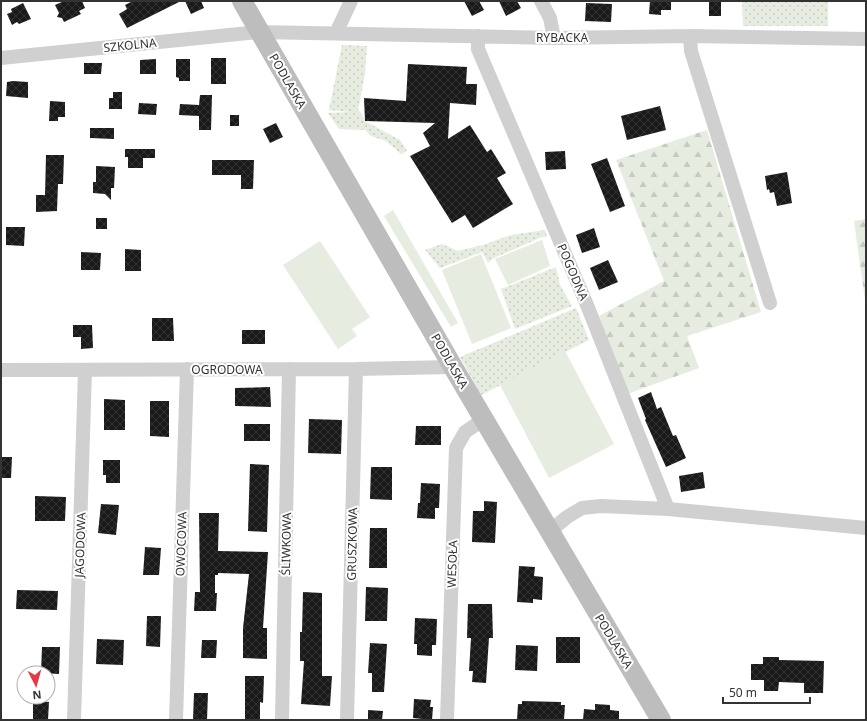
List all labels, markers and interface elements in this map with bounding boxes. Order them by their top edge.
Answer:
street label: RYBACKA [536,29,588,46]
street label: SZKOLNA [103,34,158,56]
street label: PODLASKA [265,50,311,112]
street label: POGODNA [553,241,593,303]
street label: PODLASKA [427,330,473,392]
street label: OGRODOWA [191,361,263,378]
street label: GRUSZKOWA [343,507,361,581]
street label: OWOCOWA [171,511,191,577]
street label: JAGODOWA [70,512,90,579]
street label: ŚLIWKOWA [277,512,295,576]
street label: WESOŁA [443,540,461,588]
street label: PODLASKA [591,610,637,672]
north arrow [16,665,56,705]
scale bar [723,679,810,705]
text: 50 m [729,684,757,701]
text: N [32,688,42,703]

